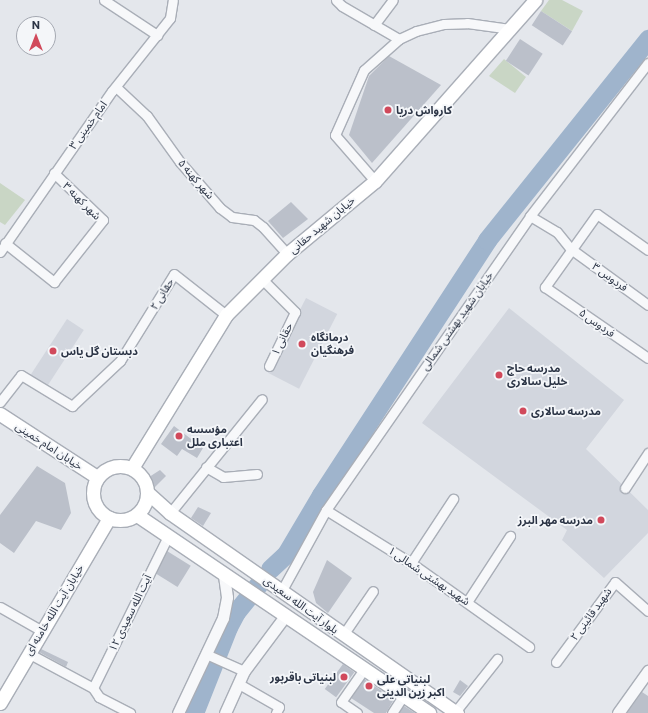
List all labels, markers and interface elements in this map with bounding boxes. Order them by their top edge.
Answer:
north arrow [16,16,56,56]
text: N [32,18,40,31]
street label: امام خمینی ۳ [66,98,110,152]
place label: کارواش دریا [396,103,452,117]
marker: کارواش دریا [383,105,393,115]
street label: شهر کهنه ۵ [175,156,217,202]
street label: شهر کهنه ۳ [60,179,104,223]
street label: خیابان شهید حقانی [286,194,358,256]
street label: فردوس ۳ [590,260,630,294]
street label: خیابان شهید بهشتی شمالی [418,269,496,373]
street label: حقانی ۲ [147,276,177,312]
street label: فردوس ۵ [577,306,617,340]
street label: حقانی ۱ [268,321,296,357]
place label: درمانگاه فرهنگیان [311,331,354,357]
marker: درمانگاه فرهنگیان [296,338,308,350]
place label: دبستان گل یاس [61,344,138,358]
marker: دبستان گل یاس [48,346,58,356]
place label: مدرسه حاج خلیل سالاری [507,362,567,388]
marker: مدرسه حاج خلیل سالاری [494,370,504,380]
place label: مدرسه سالاری [531,404,601,418]
marker: مدرسه سالاری [518,406,528,416]
street label: خیابان امام خمینی [13,419,85,473]
place label: مؤسسه اعتباری ملل [187,423,243,449]
marker: مؤسسه اعتباری ملل [174,431,184,441]
place label: مدرسه مهر البرز [518,513,593,527]
marker: مدرسه مهر البرز [596,515,606,525]
street label: شهید بهشتی شمالی ۱ [386,544,472,608]
street label: خیابان آیت الله خامنه ای [22,562,86,658]
street label: آیت الله سعیدی ۱۲ [106,573,154,653]
street label: بلوار آیت الله سعیدی [261,573,341,637]
street label: شهید قائینی ۲ [568,585,614,643]
place label: لبنیاتی باقرپور [270,670,336,684]
marker: لبنیاتی باقرپور [339,672,349,682]
place label: لبنیاتی علی اکبر زین الدینی [377,673,445,699]
marker: لبنیاتی علی اکبر زین الدینی [364,681,374,691]

